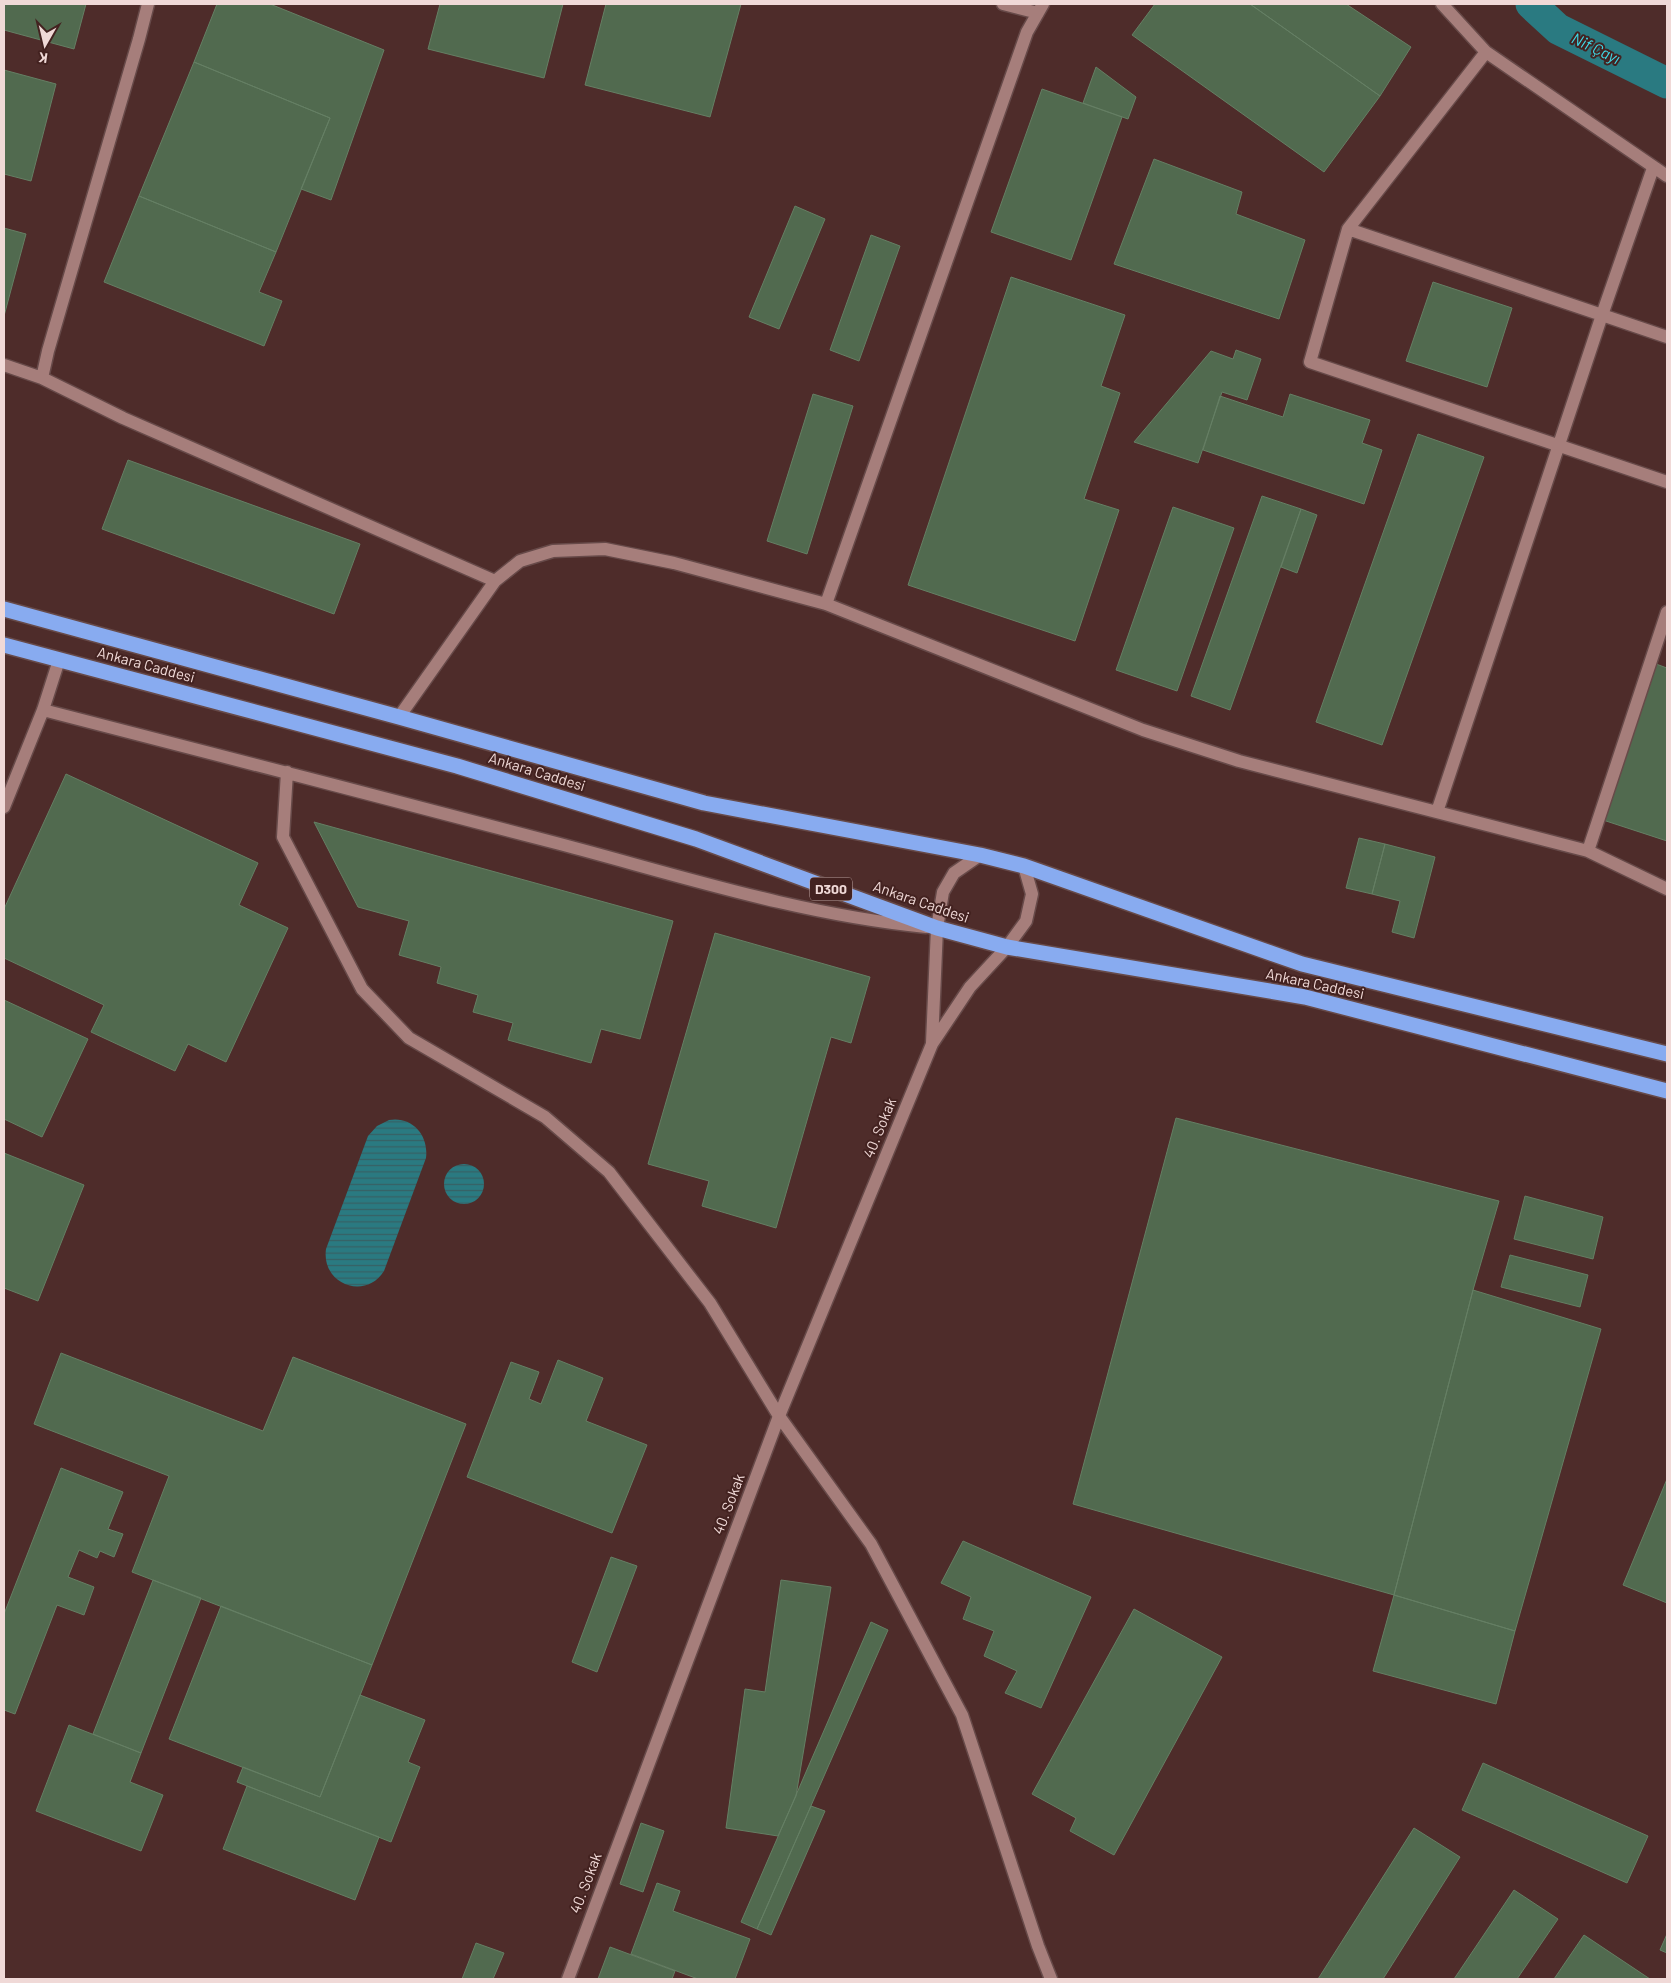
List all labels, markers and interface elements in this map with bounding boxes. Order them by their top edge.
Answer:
north arrow [20,20,70,70]
water label: Nif Çayı [1569,28,1623,67]
text: K [37,49,49,67]
street label: Ankara Caddesi [96,642,197,686]
street label: Ankara Caddesi [487,748,588,794]
street label: Ankara Caddesi [871,876,972,926]
road number: D300 [810,878,852,901]
street label: Ankara Caddesi [1264,964,1366,1002]
street label: 40. Sokak [859,1094,899,1160]
street label: 40. Sokak [708,1470,748,1536]
street label: 40. Sokak [565,1849,605,1915]

